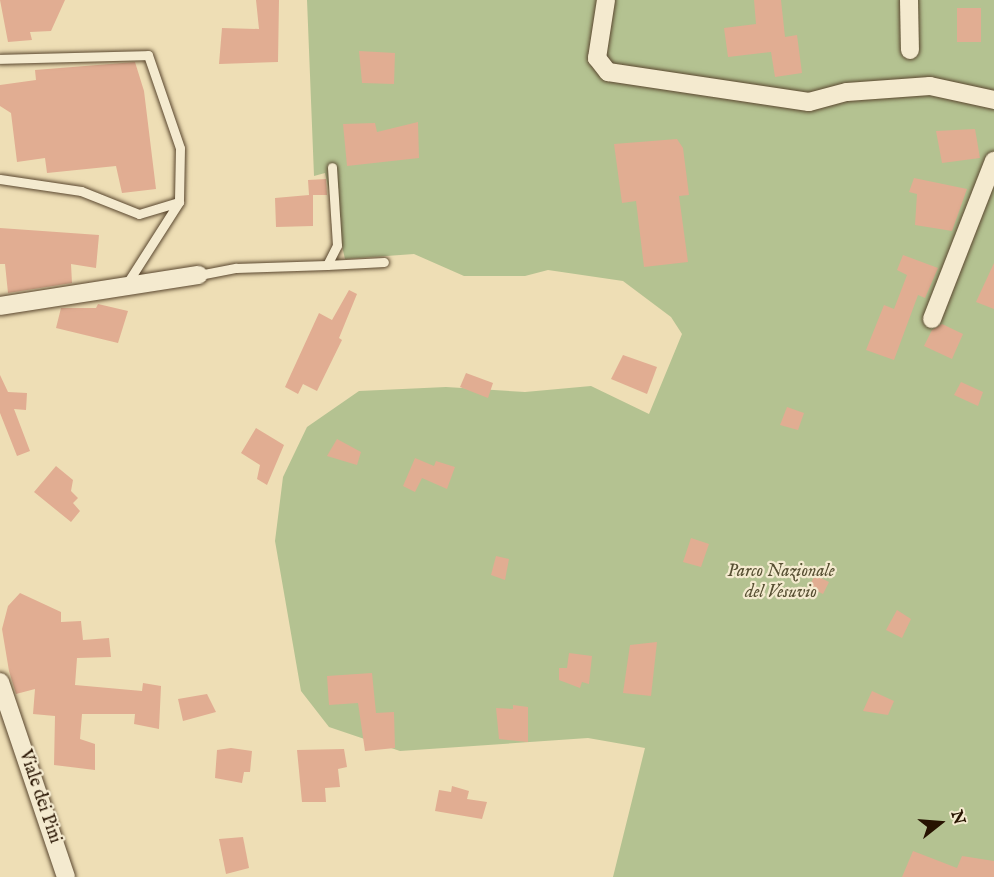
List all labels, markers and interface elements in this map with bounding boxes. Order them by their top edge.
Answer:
park label: Parco Nazionale del Vesuvio [727,562,835,604]
street label: Viale dei Pini [13,747,65,847]
north arrow [910,793,970,853]
text: N [946,808,969,827]

